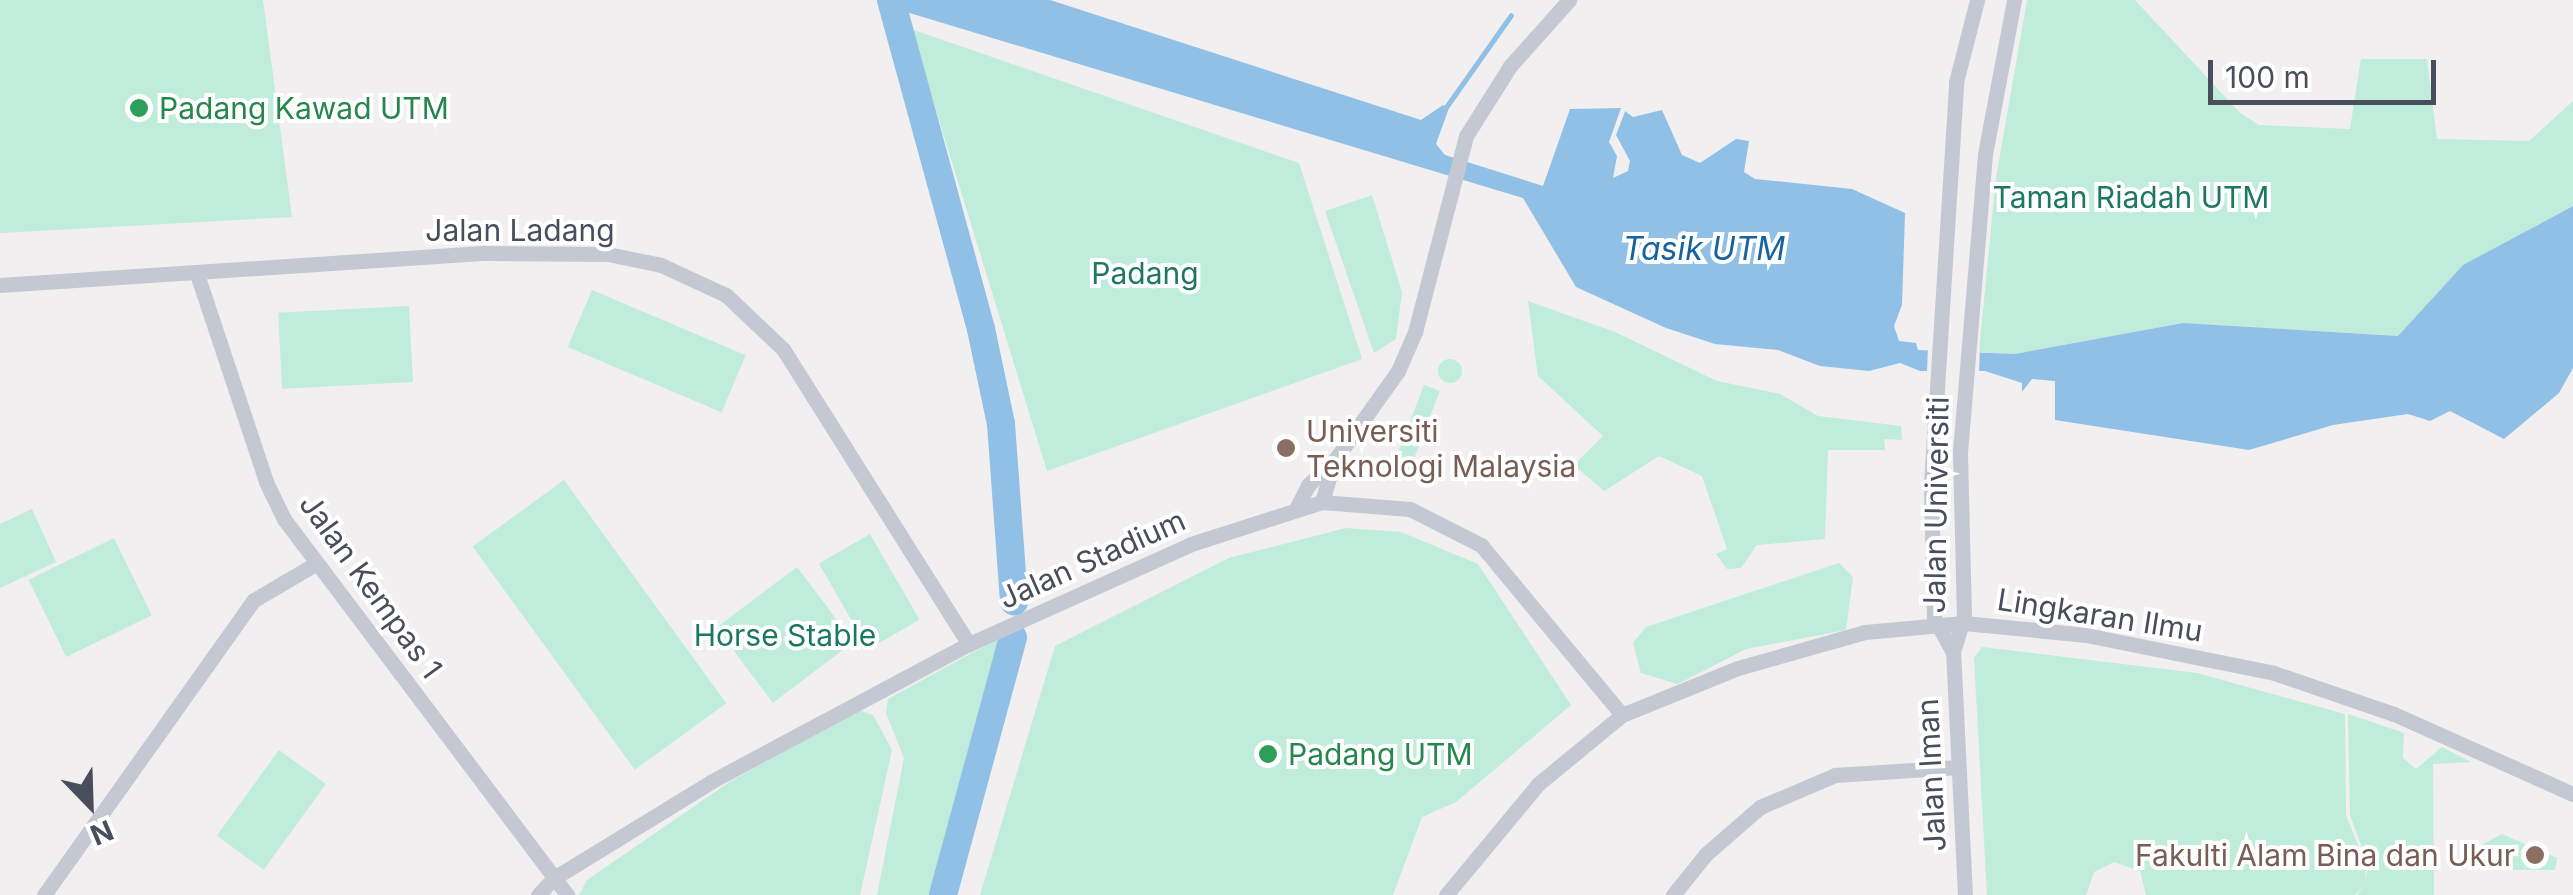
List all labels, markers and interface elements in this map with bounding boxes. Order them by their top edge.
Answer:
scale bar [2213,40,2440,102]
text: 100 m [2225,59,2310,95]
place label: Padang Kawad UTM [159,90,449,126]
marker: Padang Kawad UTM [128,97,150,119]
park label: Taman Riadah UTM [1993,179,2269,215]
street label: Jalan Ladang [425,212,615,248]
water label: Tasik UTM [1623,230,1785,268]
park label: Padang [1091,255,1199,291]
street label: Jalan Universiti [1916,396,1956,614]
place label: Universiti Teknologi Malaysia [1306,413,1576,484]
marker: Universiti Teknologi Malaysia [1275,437,1297,459]
street label: Jalan Kempas 1 [292,487,450,685]
street label: Jalan Stadium [993,502,1191,616]
street label: Lingkaran Ilmu [1995,581,2205,649]
park label: Horse Stable [694,617,876,653]
street label: Jalan Iman [1909,698,1953,852]
place label: Padang UTM [1288,736,1473,772]
marker: Padang UTM [1257,743,1279,765]
north arrow [40,755,140,855]
text: N [85,813,118,852]
place label: Fakulti Alam Bina dan Ukur [2135,837,2515,873]
marker: Fakulti Alam Bina dan Ukur [2524,844,2546,866]

